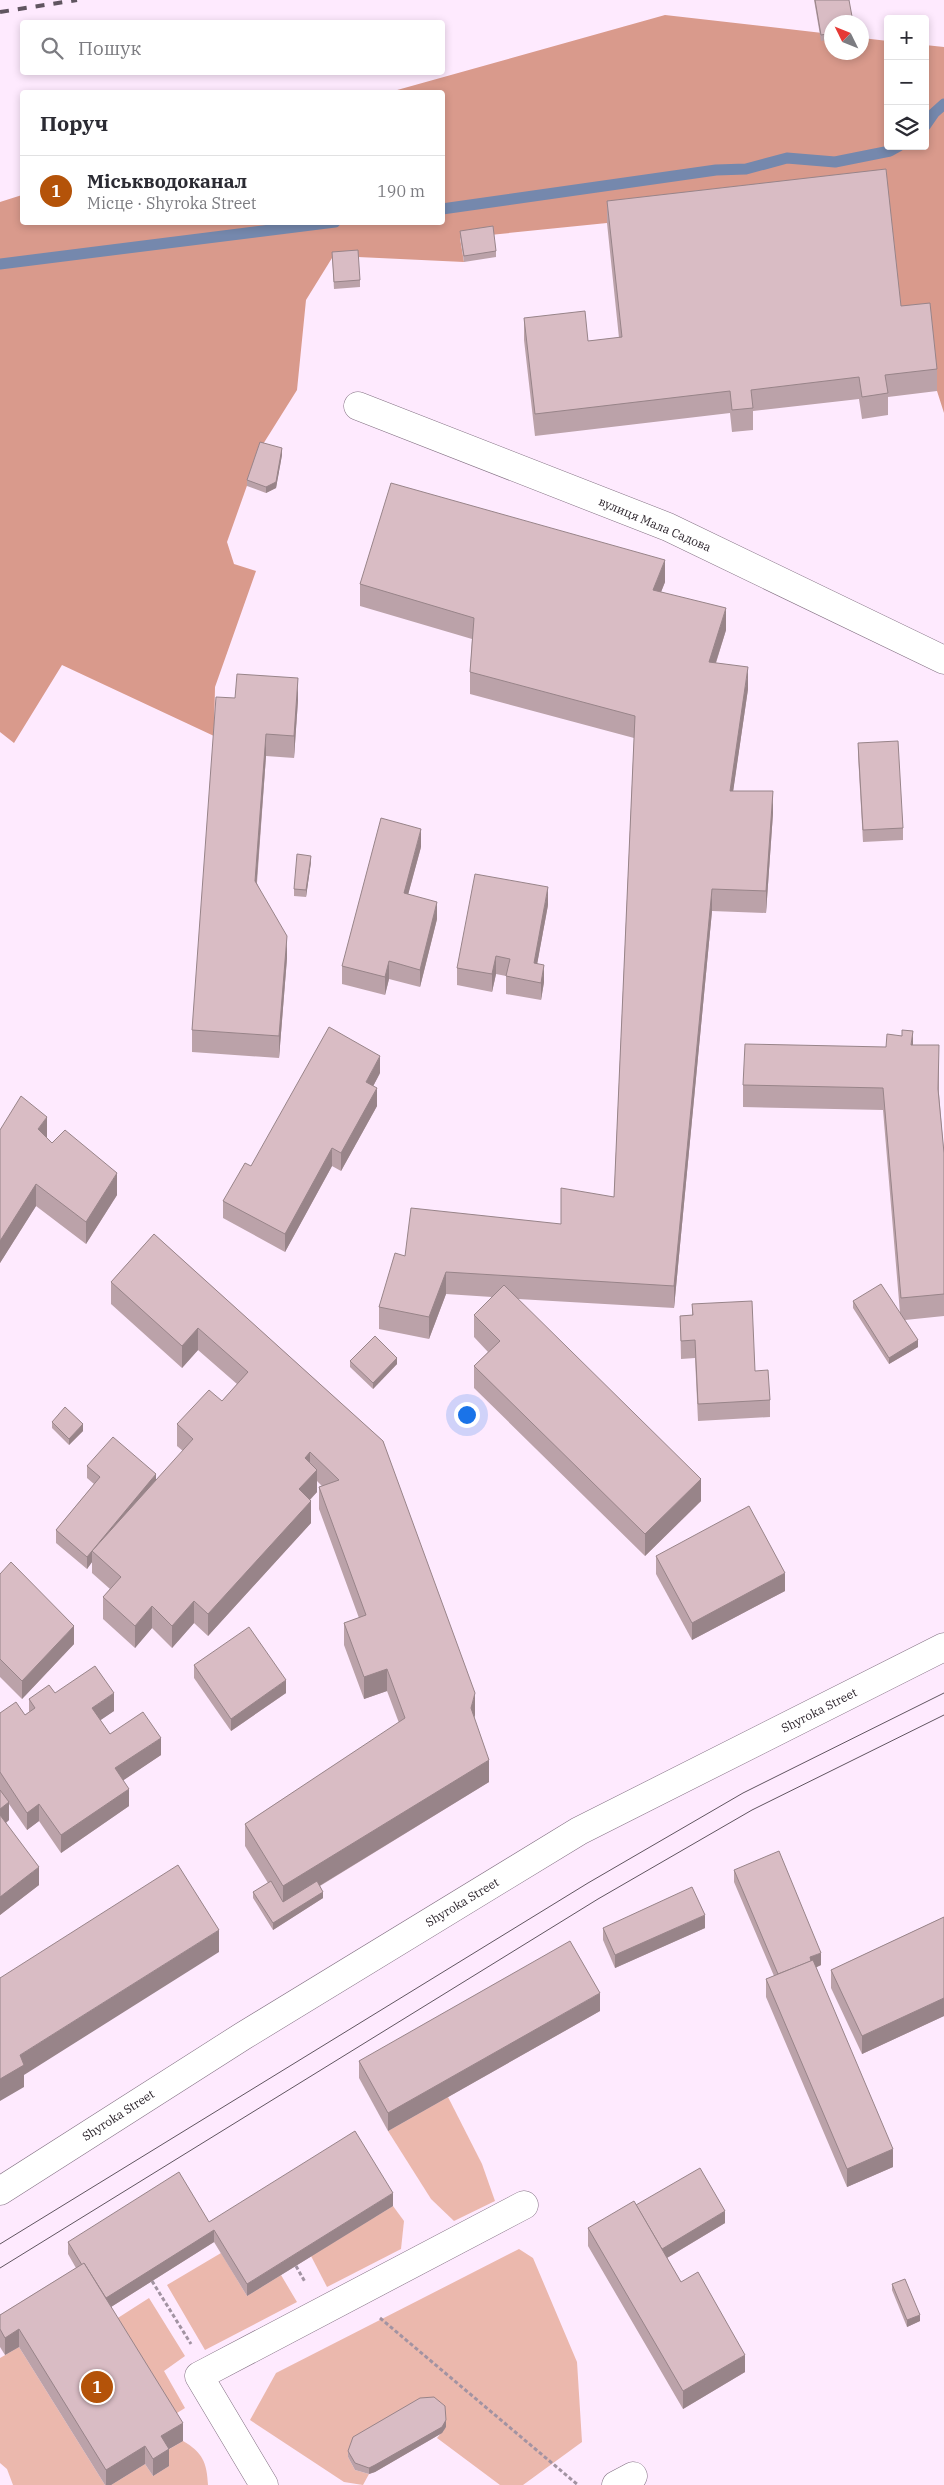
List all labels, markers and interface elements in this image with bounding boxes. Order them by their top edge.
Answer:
north arrow [824,15,869,60]
map controls [884,15,929,150]
button: + [884,15,929,60]
search box [20,20,445,75]
icon: search [38,34,66,62]
text: Пошук [78,36,141,60]
button: − [884,60,929,105]
button: layers [884,105,929,150]
text: Поруч [40,109,108,137]
text: Міськводоканал [87,169,247,193]
text: 1 [51,181,61,201]
text: 190 m [377,181,425,201]
text: Місце · Shyroka Street [87,193,257,213]
street label: вулиця Мала Садова [597,494,714,555]
your location [454,1402,480,1428]
street label: Shyroka Street [779,1684,859,1736]
street label: Shyroka Street [423,1874,501,1930]
street label: Shyroka Street [79,2086,157,2144]
pin: 1 [81,2368,113,2406]

